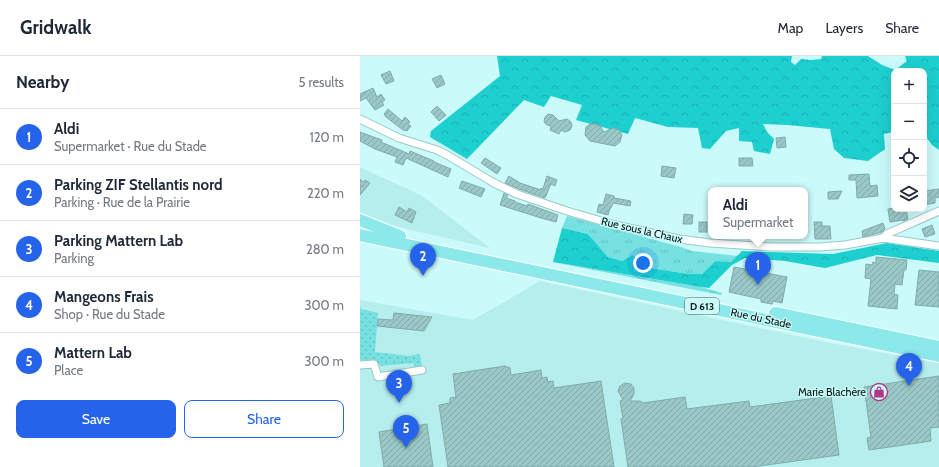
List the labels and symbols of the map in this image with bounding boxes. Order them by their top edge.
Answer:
street label: Rue sous la Chaux [600,214,685,246]
pin: 2 [410,243,436,276]
pin: 1 [745,252,771,285]
your location [633,253,653,273]
road number: D 613 [685,298,719,314]
street label: Rue du Stade [729,305,793,331]
pin: 4 [896,353,922,386]
pin: 3 [386,370,412,403]
shop icon: Marie Blachère [869,382,889,402]
place label: Marie Blachère [798,385,866,399]
pin: 5 [393,415,419,448]

